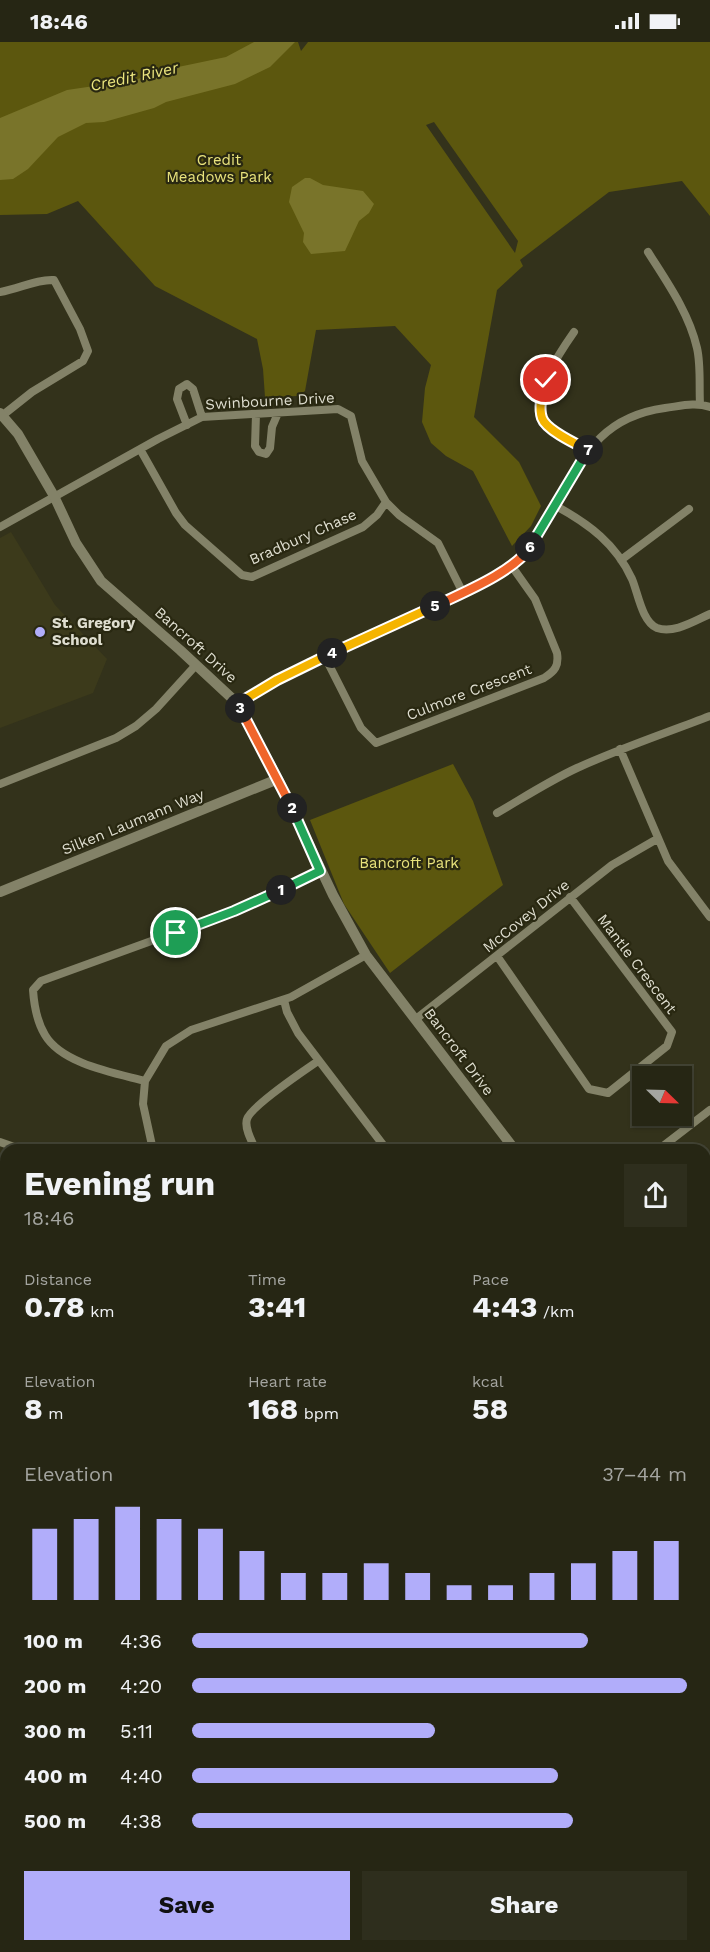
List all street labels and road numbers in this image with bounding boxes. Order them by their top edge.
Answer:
street label: Swinbourne Drive [205,389,335,413]
street label: Bradbury Chase [247,505,359,569]
street label: Bancroft Drive [151,603,241,687]
street label: Culmore Crescent [404,660,535,724]
street label: Silken Laumann Way [59,785,207,859]
street label: McCovey Drive [479,876,573,956]
street label: Mantle Crescent [594,911,681,1018]
street label: Bancroft Drive [420,1005,498,1099]

